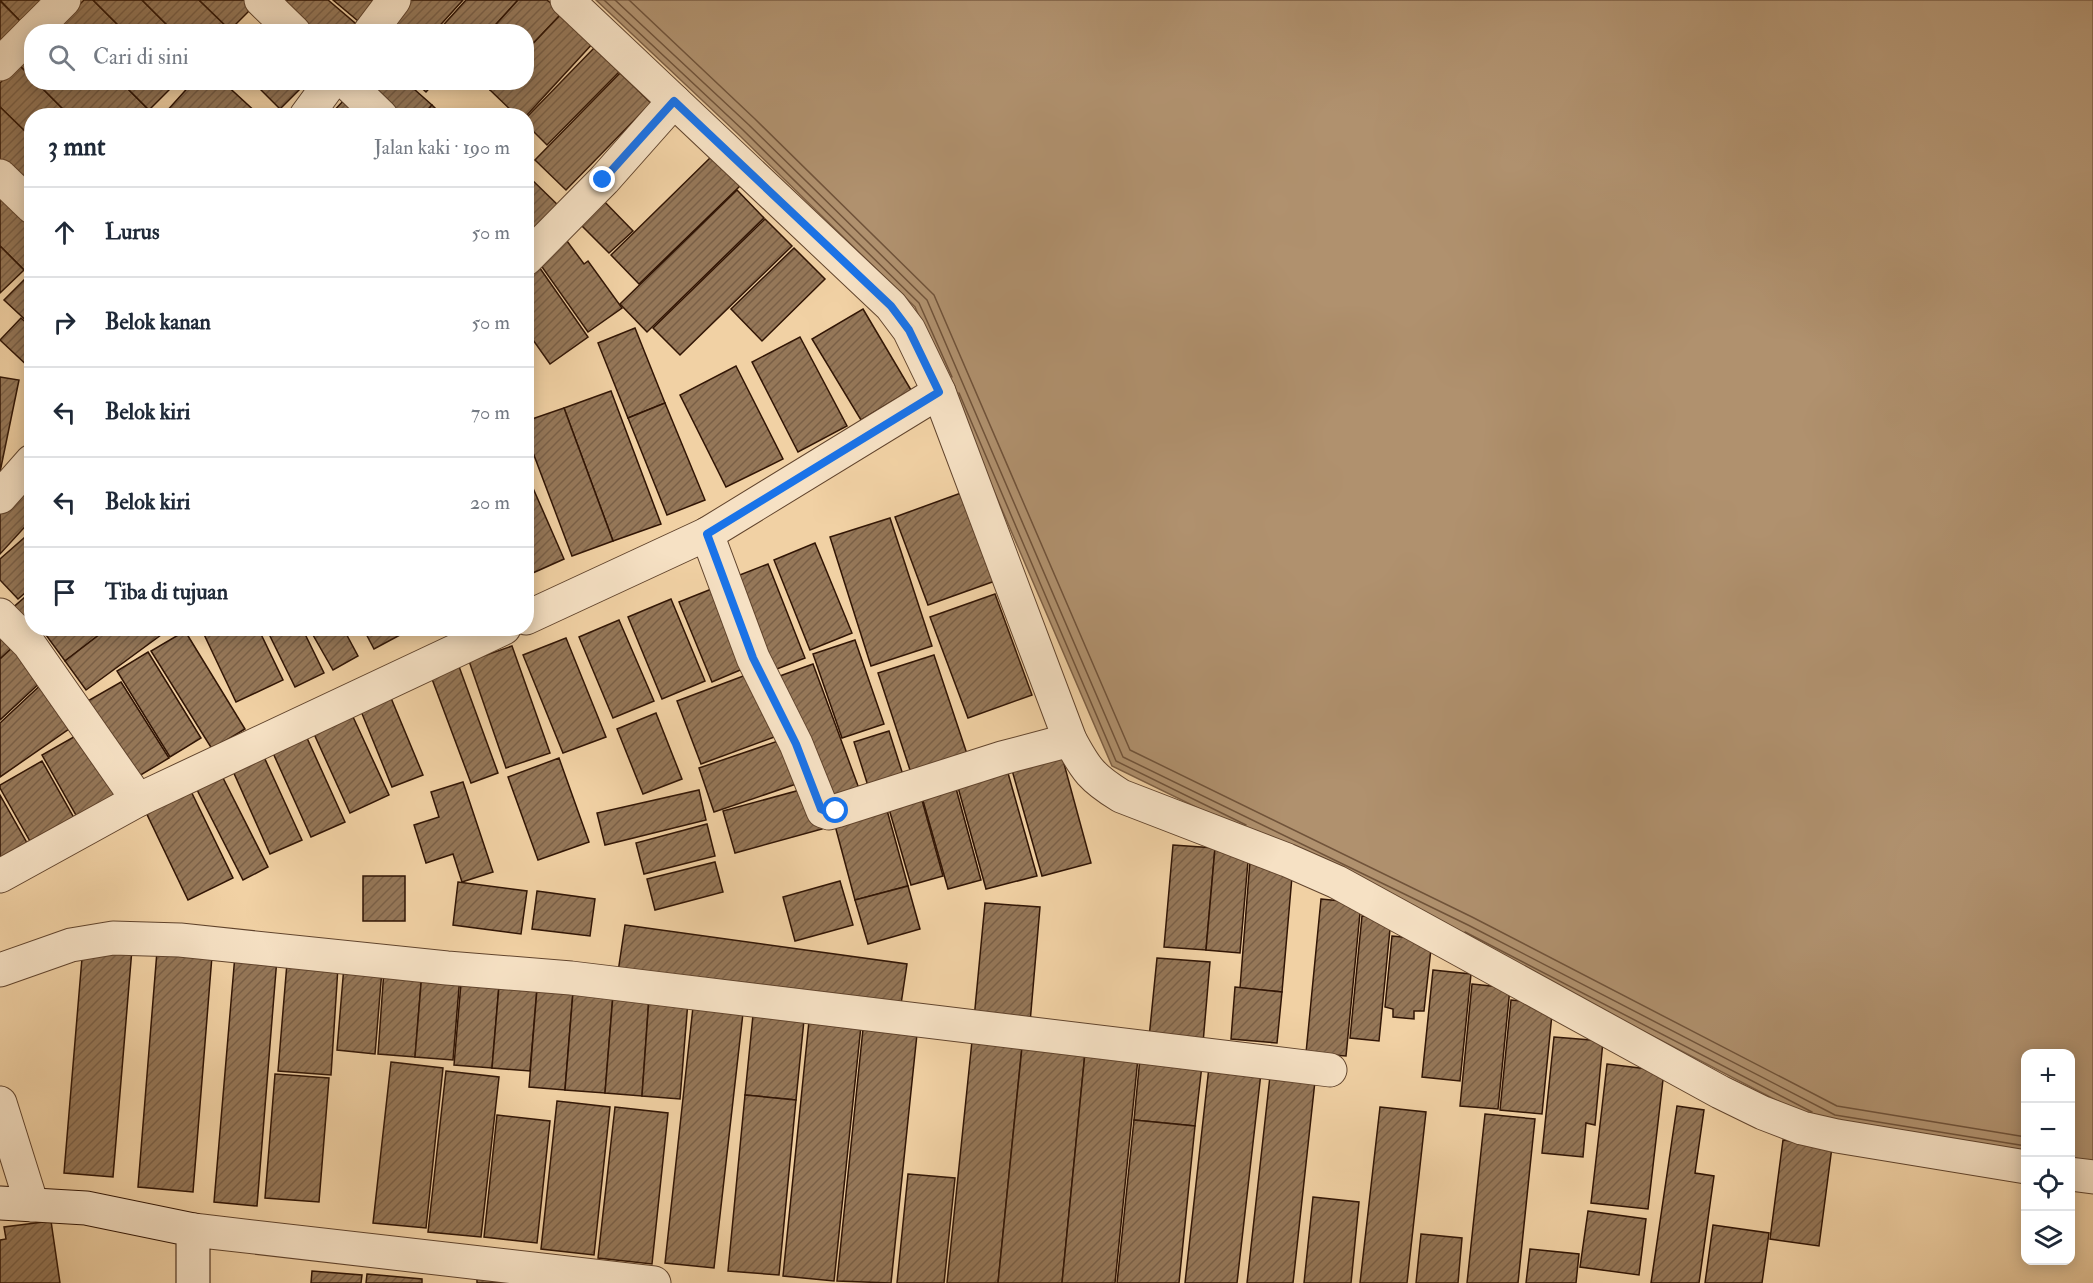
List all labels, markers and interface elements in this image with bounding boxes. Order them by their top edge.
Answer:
search box [24,24,534,90]
icon: search [45,41,78,74]
text: Cari di sini [93,43,189,71]
text: 3 mnt [48,131,105,163]
text: Jalan kaki · 190 m [374,135,510,160]
route end [589,166,615,192]
icon: ahead [48,216,81,249]
text: Lurus [105,218,159,246]
text: 50 m [471,220,510,245]
icon: right [48,306,81,339]
text: Belok kanan [105,308,211,336]
text: 50 m [471,310,510,335]
icon: left [48,396,81,429]
text: Belok kiri [105,398,190,426]
text: 70 m [471,400,510,425]
icon: left [48,486,81,519]
text: Belok kiri [105,488,190,516]
text: 20 m [470,490,510,515]
icon: arrive [48,576,81,609]
text: Tiba di tujuan [105,578,228,606]
route start [822,797,848,823]
map controls [2021,1049,2075,1265]
button: + [2021,1049,2075,1103]
button: − [2021,1103,2075,1157]
button: locate [2021,1157,2075,1211]
button: layers [2021,1211,2075,1265]

